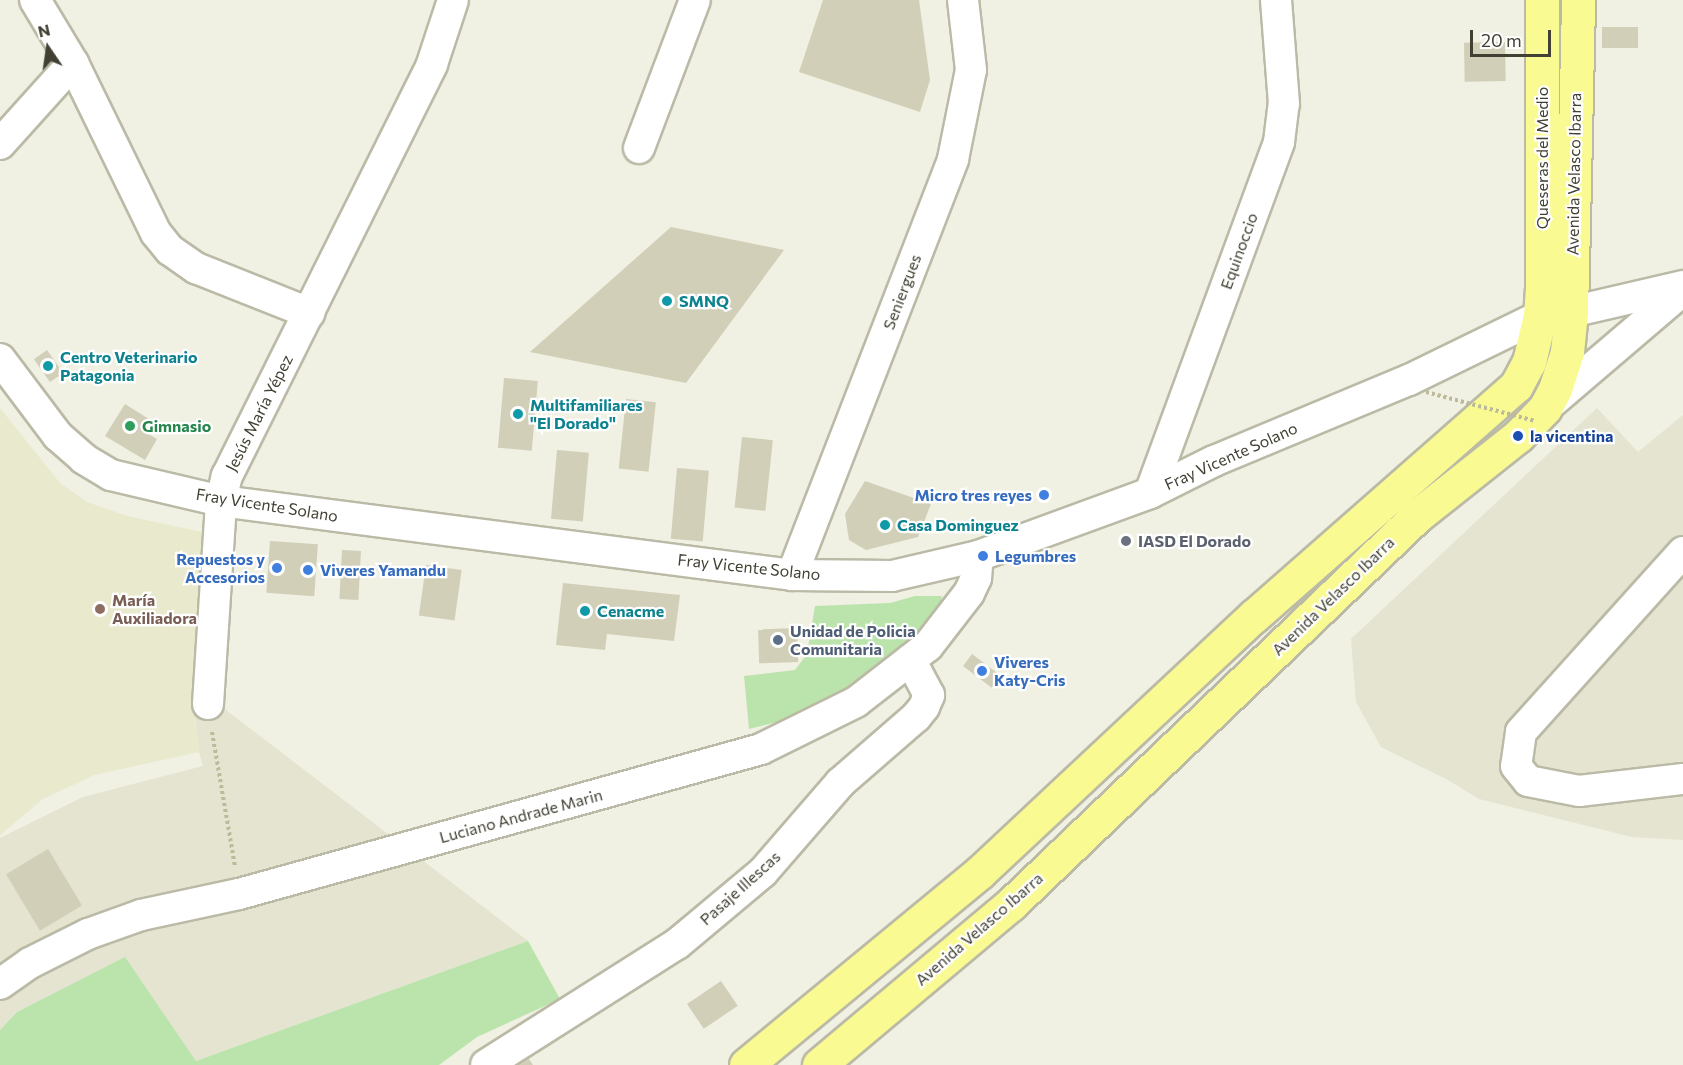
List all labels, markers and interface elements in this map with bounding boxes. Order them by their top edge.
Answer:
north arrow [18,18,78,78]
scale bar [1473,18,1554,56]
text: N [36,19,52,41]
text: 20 m [1481,29,1522,51]
street label: Queseras del Medio [1532,87,1552,229]
street label: Avenida Velasco Ibarra [1563,93,1585,255]
street label: Equinoccio [1216,210,1262,292]
street label: Seniergues [879,252,925,332]
place label: SMNQ [679,291,729,311]
marker: SMNQ [660,294,674,308]
place label: Centro Veterinario Patagonia [60,347,197,385]
street label: Jesús María Yépez [221,351,297,475]
marker: Centro Veterinario Patagonia [41,359,55,373]
place label: Multifamiliares "El Dorado" [530,395,643,433]
marker: Multifamiliares "El Dorado" [511,407,525,421]
place label: Gimnasio [142,416,211,436]
street label: Fray Vicente Solano [1162,418,1300,494]
marker: Gimnasio [123,419,137,433]
place label: la vicentina [1530,426,1613,446]
marker: la vicentina [1511,429,1525,443]
street label: Fray Vicente Solano [195,484,339,526]
place label: Micro tres reyes [914,485,1032,505]
marker: Micro tres reyes [1037,488,1051,502]
place label: Casa Dominguez [897,515,1019,535]
marker: Casa Dominguez [878,518,892,532]
place label: IASD El Dorado [1138,531,1251,551]
street label: Avenida Velasco Ibarra [1268,533,1398,659]
marker: IASD El Dorado [1119,534,1133,548]
place label: Legumbres [995,546,1076,566]
place label: Repuestos y Accesorios [176,549,265,587]
marker: Legumbres [976,549,990,563]
street label: Fray Vicente Solano [677,550,821,584]
place label: Viveres Yamandu [320,560,446,580]
marker: Repuestos y Accesorios [270,561,284,575]
marker: Viveres Yamandu [301,563,315,577]
place label: María Auxiliadora [112,590,197,628]
place label: Cenacme [597,601,664,621]
marker: María Auxiliadora [93,602,107,616]
marker: Cenacme [578,604,592,618]
place label: Unidad de Policia Comunitaria [790,621,916,659]
marker: Unidad de Policia Comunitaria [771,633,785,647]
place label: Viveres Katy-Cris [994,652,1065,690]
marker: Viveres Katy-Cris [975,664,989,678]
street label: Luciano Andrade Marin [437,785,605,847]
street label: Pasaje Illescas [696,847,784,929]
street label: Avenida Velasco Ibarra [911,868,1047,990]

